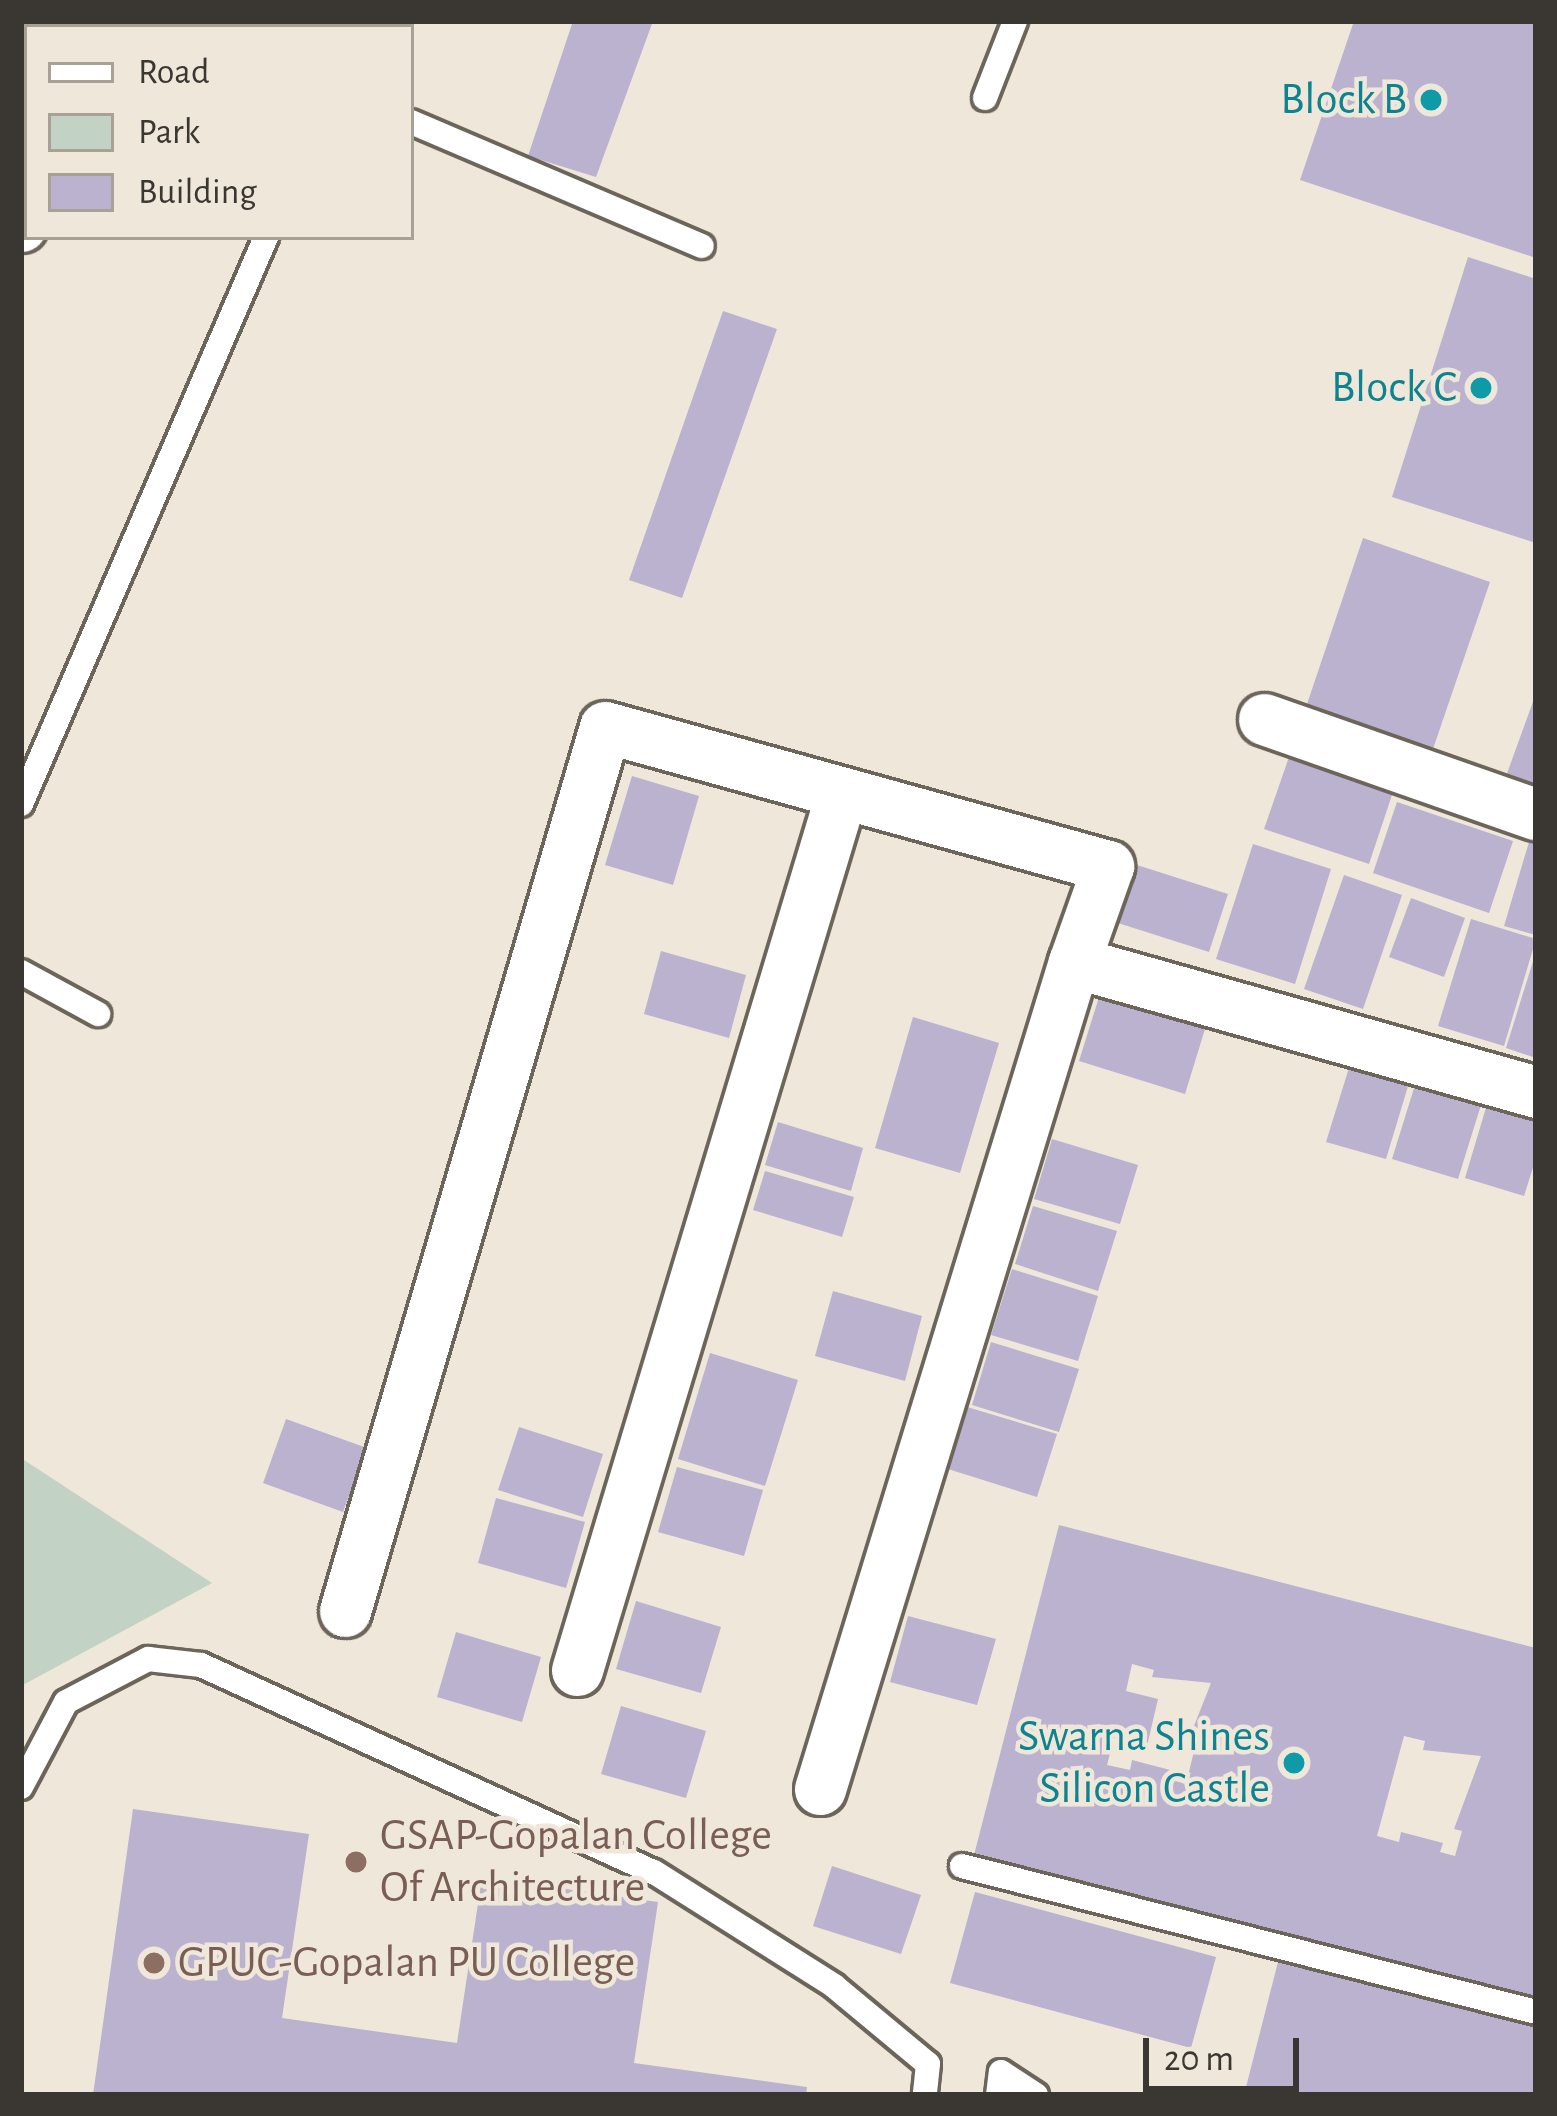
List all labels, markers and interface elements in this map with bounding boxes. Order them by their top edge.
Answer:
legend [24,24,414,240]
text: Road [138,54,210,90]
place label: Block B [1280,73,1407,127]
marker: Block B [1418,87,1444,113]
text: Park [138,114,200,150]
text: Building [138,174,257,210]
place label: Block C [1331,361,1457,415]
marker: Block C [1468,375,1494,401]
place label: Swarna Shines Silicon Castle [1018,1710,1270,1816]
marker: Swarna Shines Silicon Castle [1281,1750,1307,1776]
place label: GSAP-Gopalan College Of Architecture [380,1809,772,1915]
marker: GSAP-Gopalan College Of Architecture [343,1849,369,1875]
place label: GPUC-Gopalan PU College [178,1936,635,1990]
marker: GPUC-Gopalan PU College [141,1950,167,1976]
scale bar [1149,2014,1305,2088]
text: 20 m [1164,2041,1234,2077]

